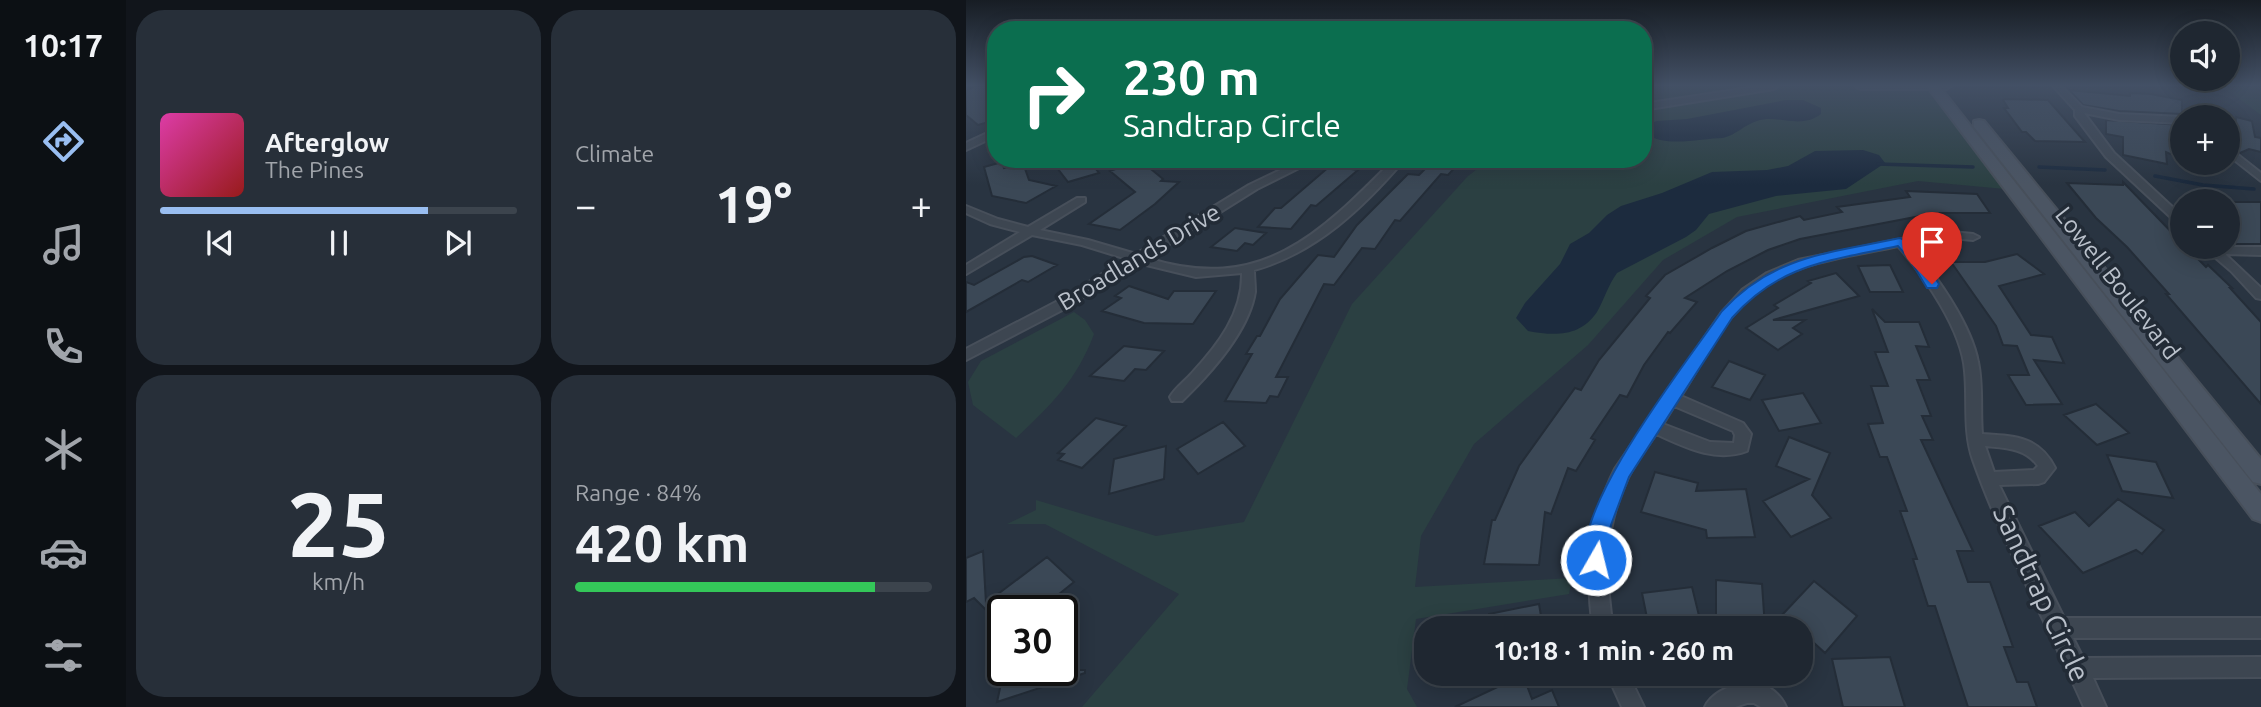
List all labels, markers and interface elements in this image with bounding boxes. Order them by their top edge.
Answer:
map controls [2170,21,2240,259]
button: sound [2170,21,2240,91]
text: 10:17 [23,27,103,63]
icon: right [1008,49,1099,140]
text: 230 m [1123,49,1260,104]
button: + [2170,105,2240,175]
text: Sandtrap Circle [1123,107,1341,143]
icon: directions [39,117,88,166]
text: Afterglow [265,128,389,157]
text: Climate [575,141,654,166]
text: The Pines [265,157,364,182]
text: 19° [715,175,792,233]
text: − [575,184,596,226]
text: + [911,184,932,226]
button: − [2170,189,2240,259]
street label: Broadlands Drive [1053,198,1225,316]
street label: Lowell Boulevard [2050,201,2186,365]
pin [1902,212,1962,284]
icon: music [39,220,88,269]
icon: arrive [1913,223,1951,261]
icon: previous [201,224,239,262]
icon: pause [320,224,358,262]
icon: next [439,224,477,262]
icon: phone [39,322,88,371]
icon: climate [39,425,88,474]
text: 25 [287,472,390,574]
text: Range · 84% [575,480,702,505]
street label: Sandtrap Circle [1988,500,2096,686]
text: 420 km [575,514,749,572]
position arrow [1559,523,1633,597]
icon: car [39,528,88,577]
text: km/h [312,569,365,594]
speed limit sign: 30 [987,595,1078,686]
icon: filters [39,631,88,680]
text: 10:18 · 1 min · 260 m [1493,636,1734,665]

